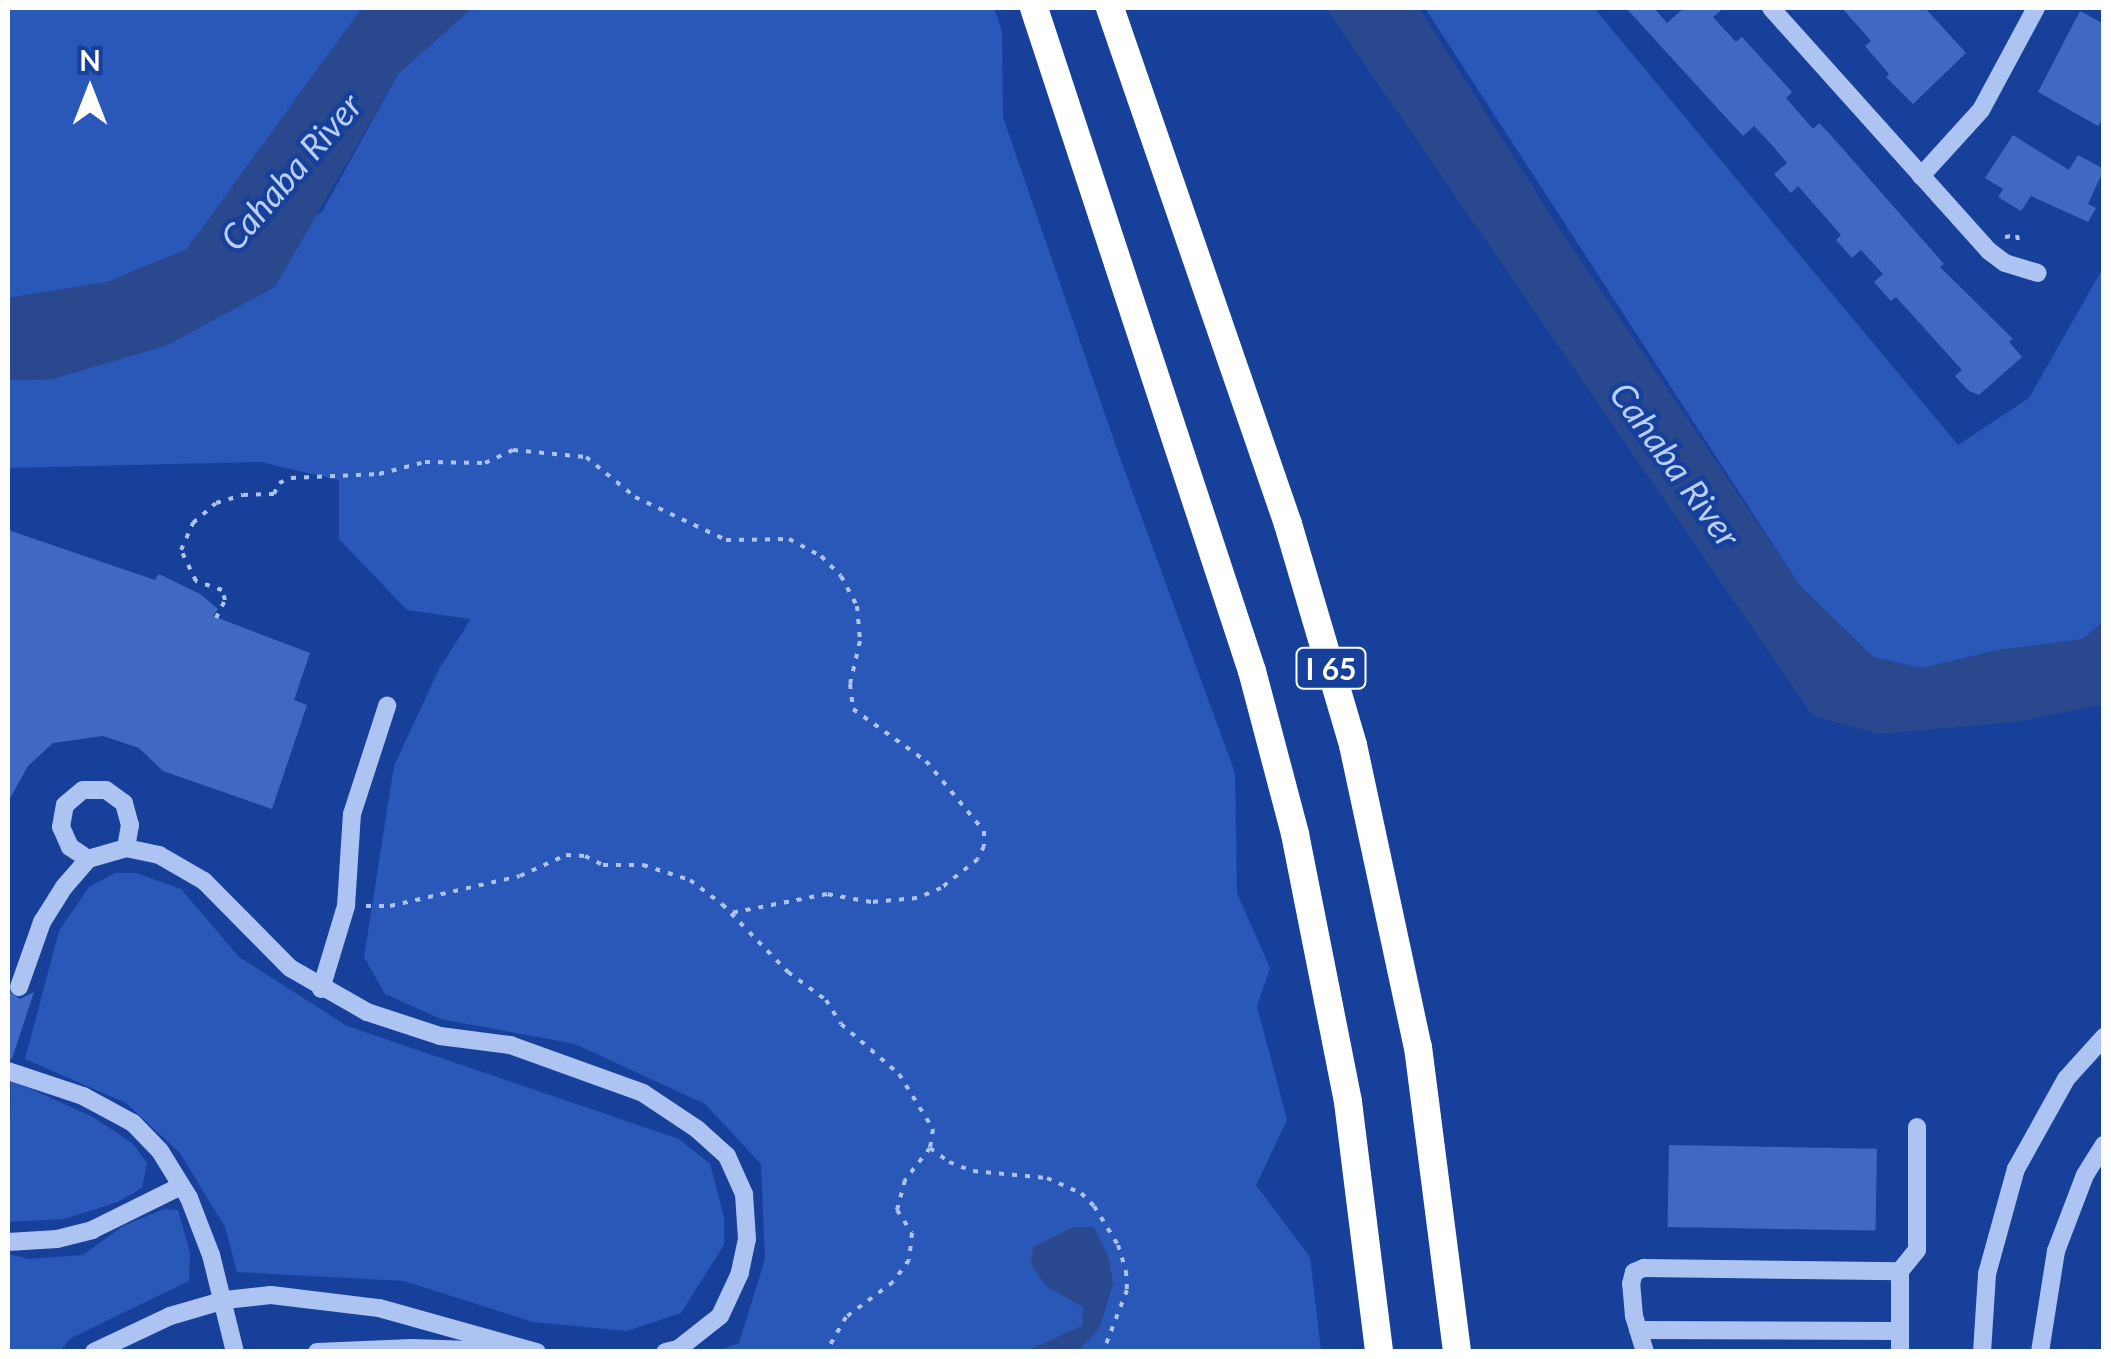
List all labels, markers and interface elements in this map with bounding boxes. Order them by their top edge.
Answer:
north arrow [40,40,140,140]
text: N [79,43,101,77]
water label: Cahaba River [211,84,369,258]
water label: Cahaba River [1602,373,1750,555]
road number: I 65 [1294,643,1368,693]

